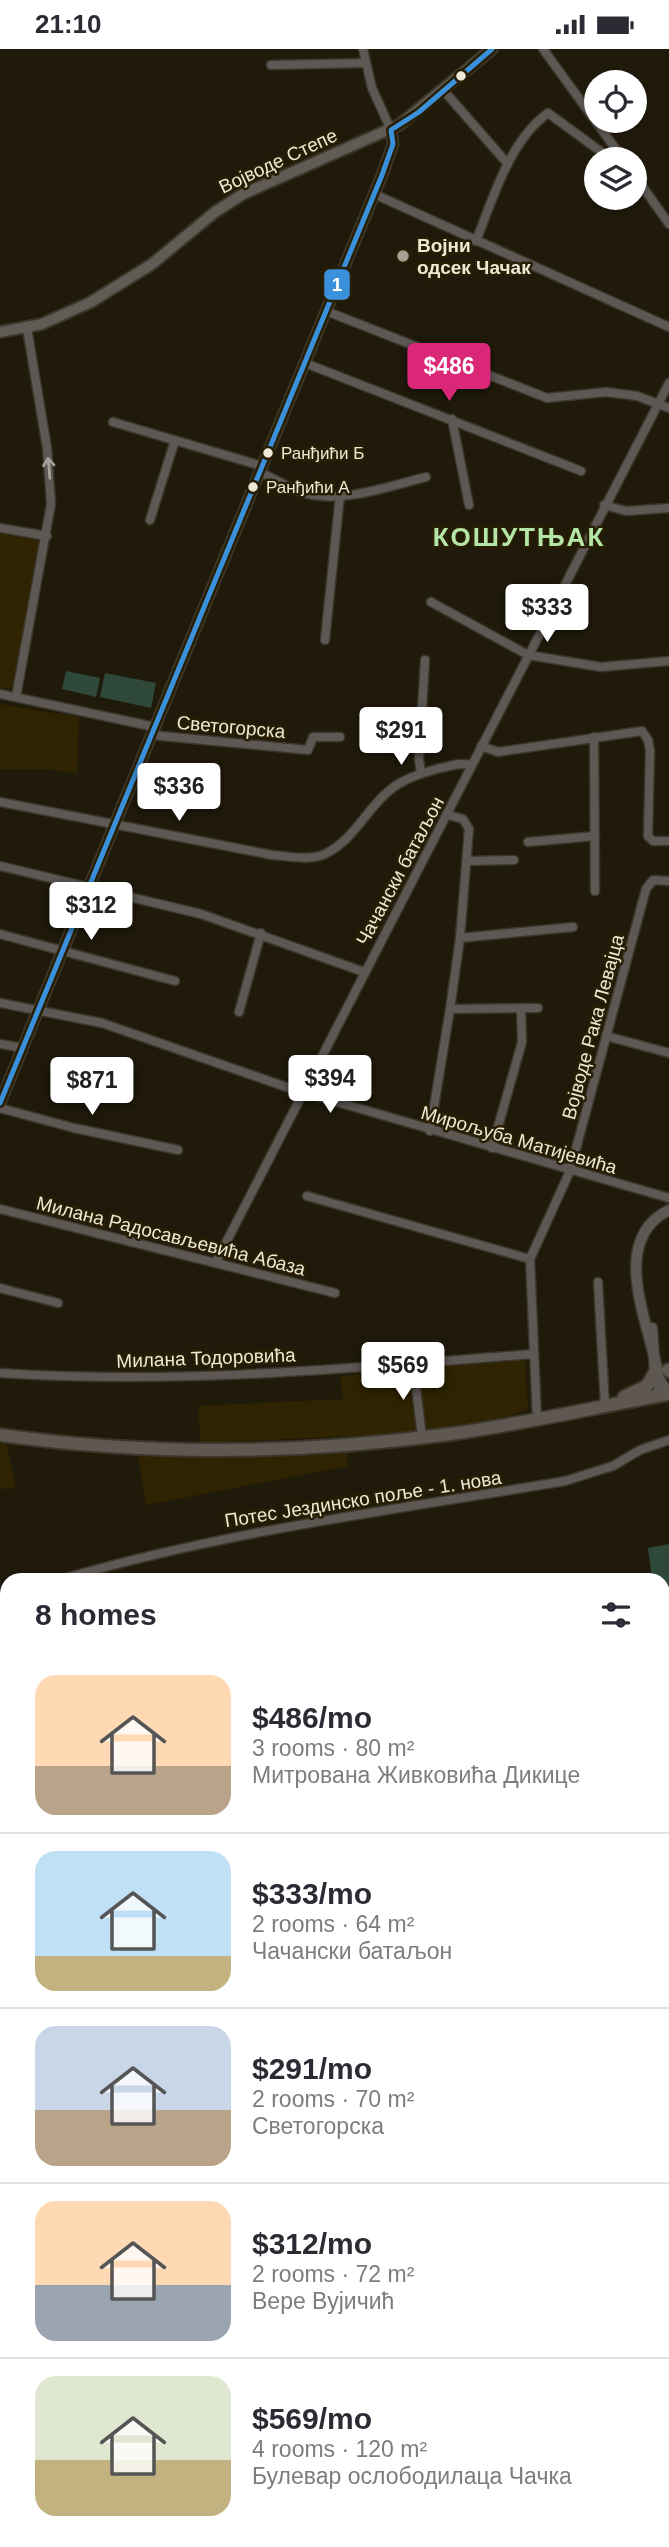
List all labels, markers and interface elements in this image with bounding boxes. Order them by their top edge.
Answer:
text: 21:10 [35,9,102,39]
unlabelled marker [454,69,468,83]
map controls [584,70,647,210]
button: locate [584,70,647,133]
street label: Војводе Степе [216,124,340,198]
button: layers [584,147,647,210]
place label: Војни одсек Чачак [417,235,531,278]
marker: Војни одсек Чачак [395,248,411,264]
line badge: 1 [323,268,351,301]
text: 1 [332,274,343,295]
pin: $486 [408,343,490,403]
text: $486 [423,353,475,379]
place label: Ранђићи Б [281,444,364,463]
marker: Ранђићи Б [261,446,275,460]
one-way arrow [42,457,55,479]
place label: Ранђићи А [266,478,350,497]
marker: Ранђићи А [246,480,260,494]
district label: КОШУТЊАК [433,522,605,552]
pin: $333 [506,585,588,644]
text: $333 [521,594,573,620]
pin: $291 [360,707,442,767]
street label: Светогорска [176,712,287,742]
text: $291 [375,717,427,743]
pin: $336 [138,763,220,823]
text: $336 [153,773,205,799]
street label: Чачански батаљон [352,793,448,949]
pin: $312 [50,883,132,942]
text: $312 [65,892,117,918]
street label: Војводе Рака Левајца [558,932,628,1122]
pin: $394 [289,1055,371,1115]
pin: $871 [51,1058,133,1117]
text: $394 [304,1065,356,1091]
text: $871 [66,1067,118,1093]
street label: Мирољуба Матијевића [419,1102,620,1178]
street label: Милана Радосављевића Абаза [34,1192,308,1280]
pin: $569 [362,1343,444,1402]
street label: Милана Тодоровића [116,1344,296,1372]
text: $569 [377,1352,429,1378]
street label: Потес Јездинско поље - 1. нова [223,1467,503,1531]
icon: filters [597,1596,635,1634]
text: 8 homes [35,1598,157,1631]
text: $486/mo [252,1701,372,1734]
icon: home [91,1703,175,1787]
text: 3 rooms · 80 m² [252,1735,414,1761]
text: Митрована Живковића Дикице [252,1762,580,1788]
text: $333/mo [252,1877,372,1910]
icon: home [91,1879,175,1963]
text: 2 rooms · 64 m² [252,1911,414,1937]
text: Чачански батаљон [252,1938,452,1964]
text: $291/mo [252,2052,372,2085]
icon: home [91,2054,175,2138]
text: 2 rooms · 70 m² [252,2086,414,2112]
text: Светогорска [252,2113,384,2139]
text: $312/mo [252,2227,372,2260]
icon: home [91,2229,175,2313]
text: 2 rooms · 72 m² [252,2261,414,2287]
text: Вере Вујичић [252,2288,394,2314]
text: $569/mo [252,2402,372,2435]
icon: home [91,2404,175,2488]
text: 4 rooms · 120 m² [252,2436,427,2462]
text: Булевар ослободилаца Чачка [252,2463,572,2489]

